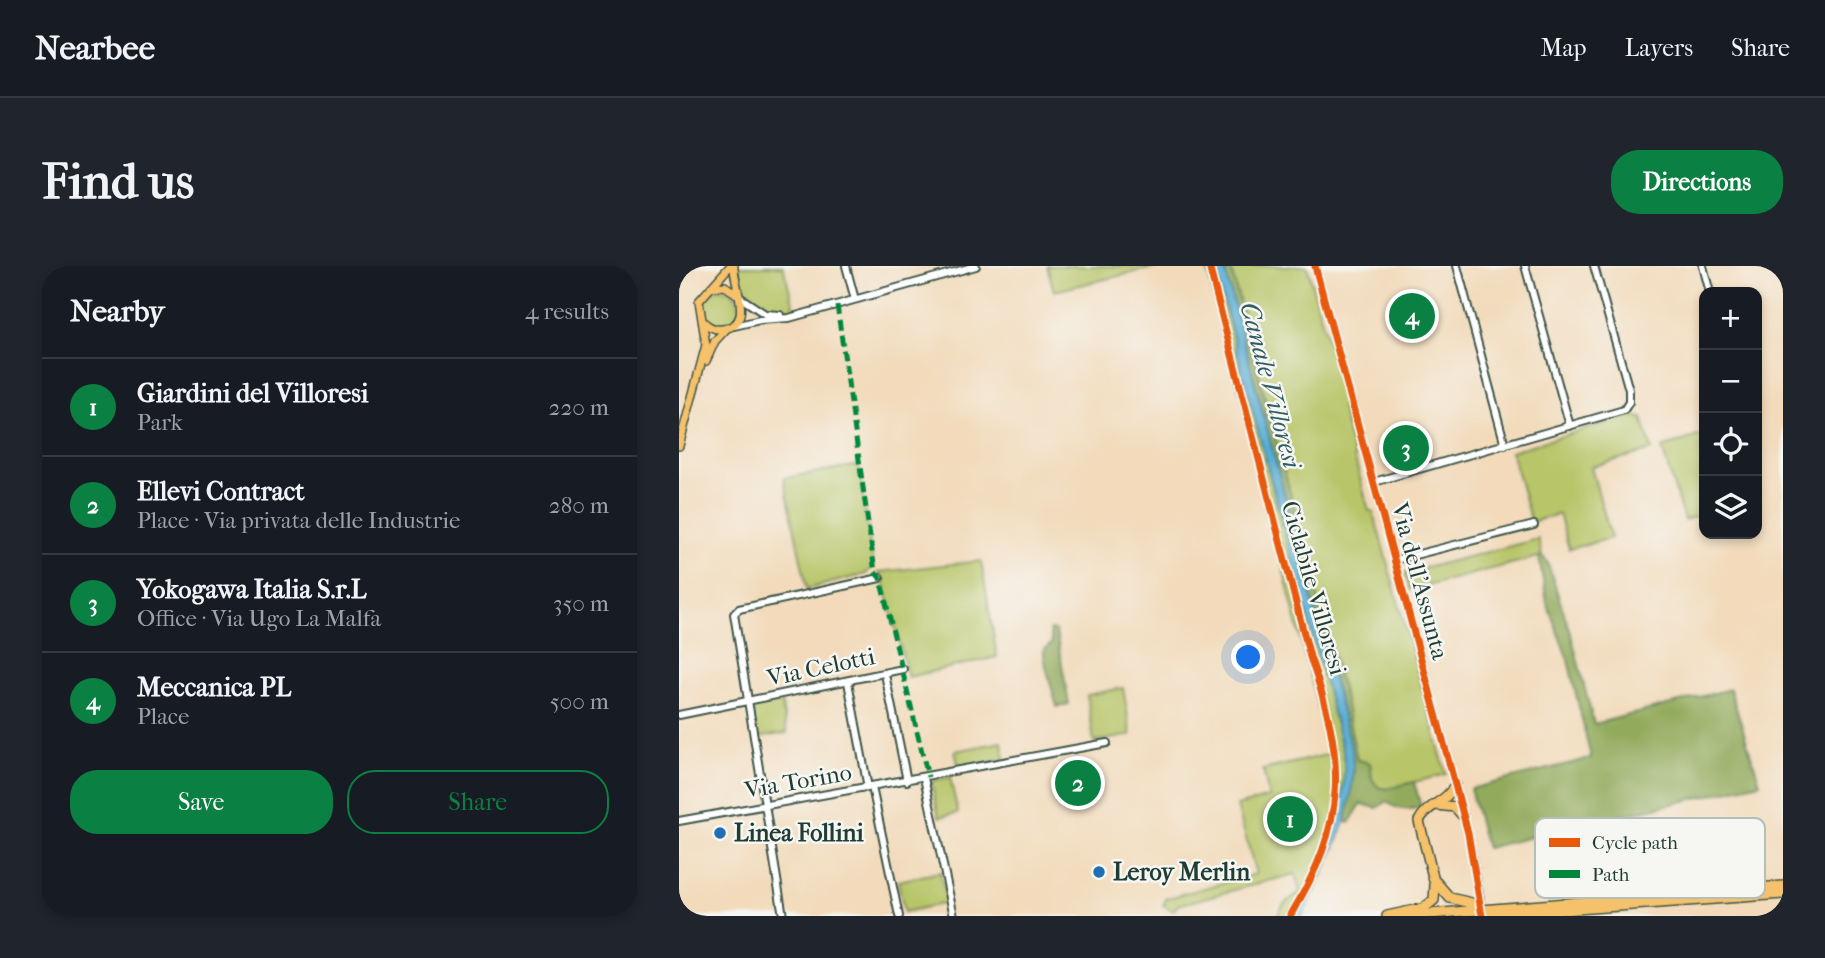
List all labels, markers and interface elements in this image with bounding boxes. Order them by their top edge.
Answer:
text: Nearbee [35,29,155,68]
text: Map [1541,34,1587,62]
text: Layers [1625,34,1693,62]
text: Share [1731,34,1790,62]
button: Directions [1611,150,1783,214]
text: Find us [42,153,194,211]
map controls [1699,287,1762,539]
button: + [1699,287,1762,350]
pin: 4 [1389,290,1435,342]
text: Nearby [70,294,165,329]
text: 4 results [525,298,609,325]
water label: Canale Villoresi [1233,298,1308,473]
button: − [1699,350,1762,413]
text: Giardini del Villoresi [137,378,369,409]
text: 1 [89,394,97,421]
text: 220 m [549,394,609,421]
text: Park [137,409,183,436]
button: locate [1699,413,1762,476]
pin: 3 [1383,422,1429,474]
text: Ellevi Contract [137,476,305,507]
button: layers [1699,476,1762,539]
text: 2 [87,492,99,519]
text: 280 m [549,492,609,519]
street label: Ciclabile Villoresi [1276,498,1352,678]
street label: Via dell'Assunta [1385,498,1455,663]
text: Place · Via privata delle Industrie [137,507,460,534]
text: Yokogawa Italia S.r.L [137,574,367,605]
text: 3 [88,590,98,617]
text: 350 m [553,590,609,617]
text: Office · Via Ugo La Malfa [137,605,381,632]
your location [1231,640,1265,674]
street label: Via Celotti [764,642,877,692]
text: Meccanica PL [137,672,291,703]
text: 4 [86,688,100,715]
text: 500 m [550,688,609,715]
text: Place [137,703,189,730]
pin: 2 [1055,757,1101,809]
street label: Via Torino [741,758,854,804]
button: Save [70,770,333,834]
button: Share [347,770,609,834]
pin: 1 [1267,793,1313,845]
legend [1535,818,1765,898]
place label: Linea Follini [734,819,865,847]
marker: Linea Follini [712,825,728,841]
text: Cycle path [1592,832,1678,854]
place label: Leroy Merlin [1113,858,1251,886]
marker: Leroy Merlin [1091,864,1107,880]
text: Path [1592,864,1630,886]

